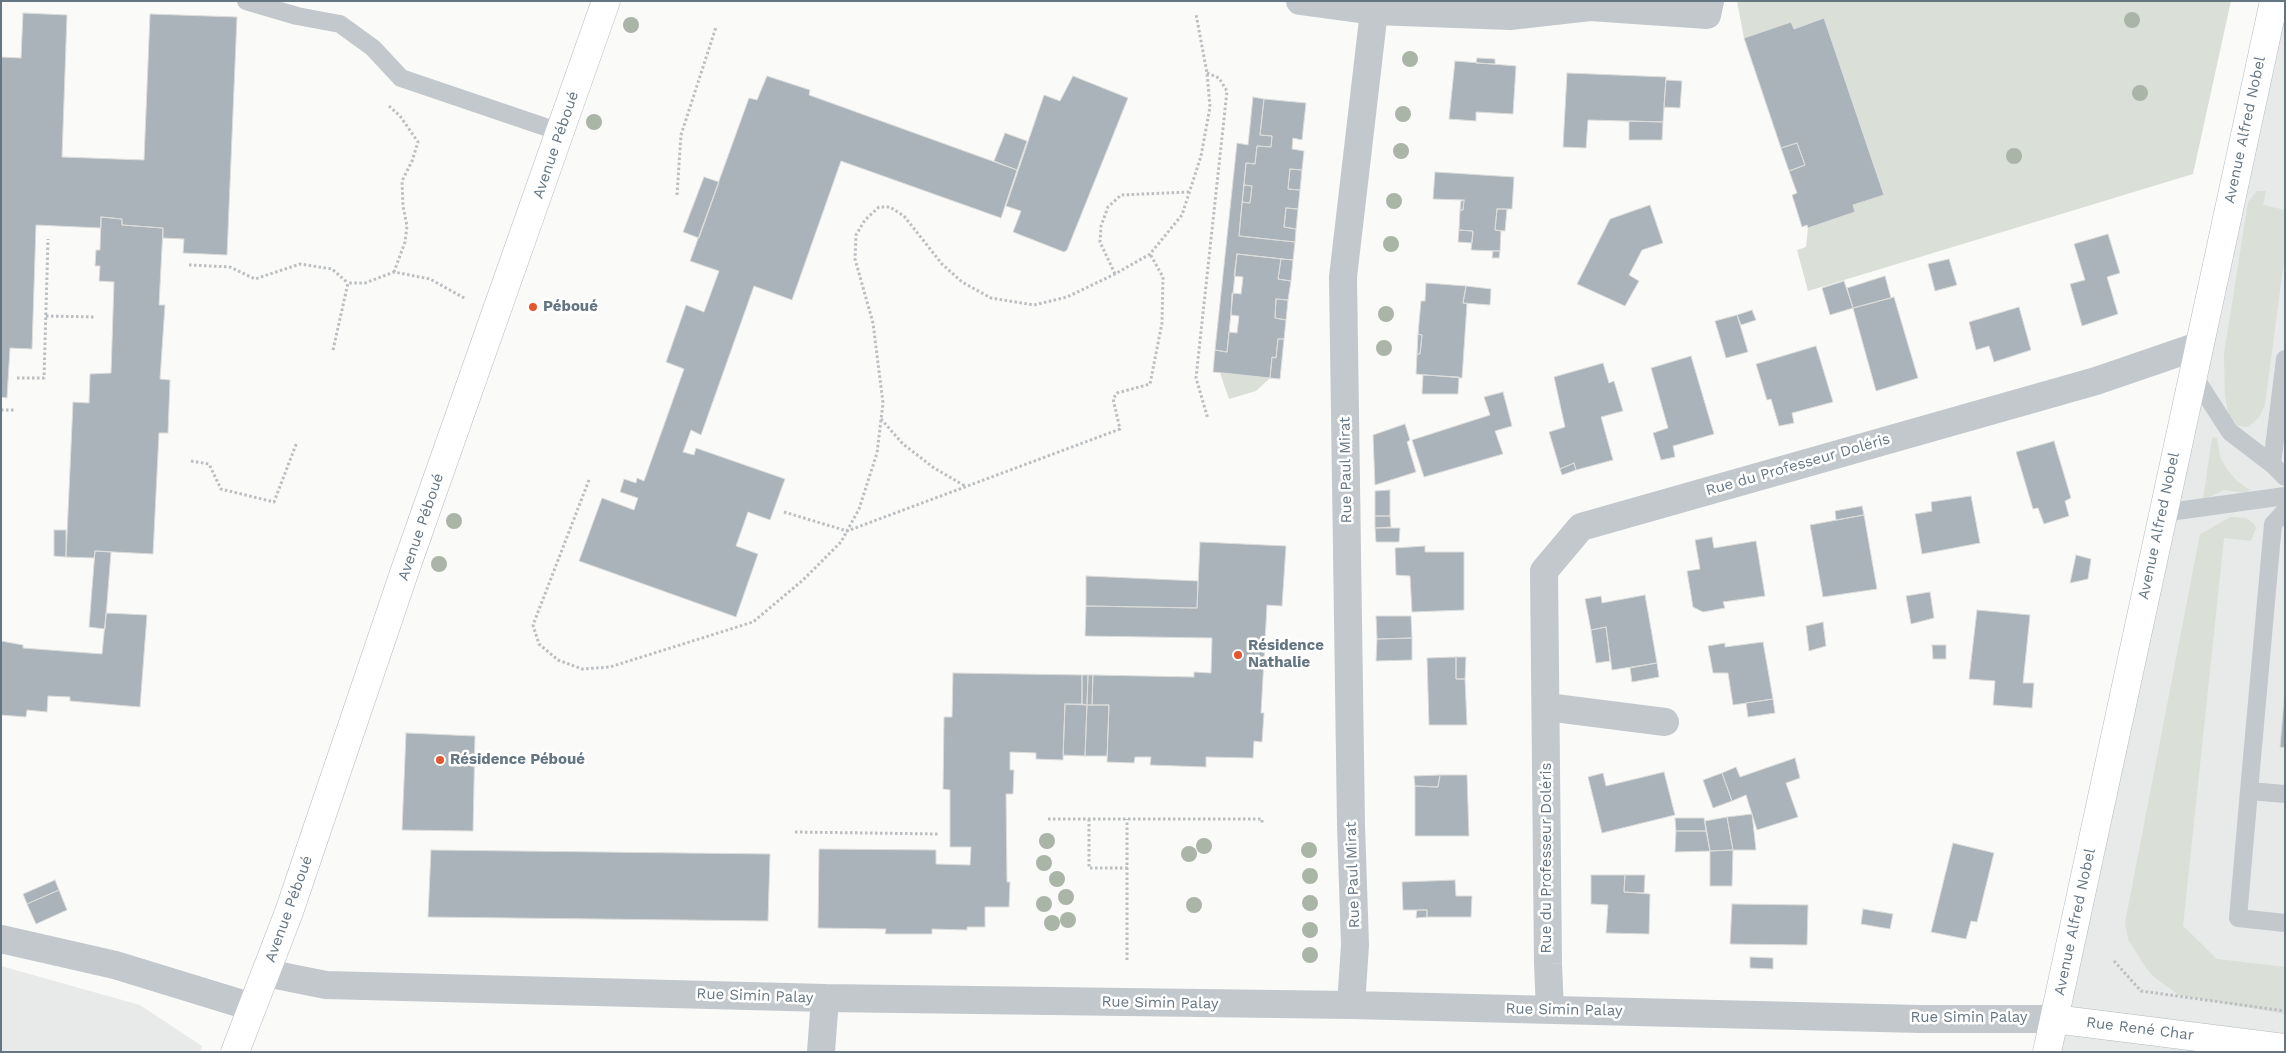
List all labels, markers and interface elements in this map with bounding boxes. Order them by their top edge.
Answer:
street label: Avenue Alfred Nobel [2221,55,2269,205]
street label: Avenue Péboué [529,89,583,201]
place label: Péboué [543,298,598,316]
marker: Péboué [527,301,539,313]
street label: Rue Paul Mirat [1336,417,1356,523]
street label: Rue du Professeur Doléris [1704,430,1892,500]
street label: Avenue Alfred Nobel [2135,451,2183,601]
street label: Avenue Péboué [394,471,448,583]
place label: Résidence Nathalie [1248,637,1324,672]
marker: Résidence Nathalie [1232,649,1244,661]
place label: Résidence Péboué [450,751,585,769]
marker: Résidence Péboué [434,754,446,766]
street label: Rue du Professeur Doléris [1538,763,1556,953]
street label: Rue Paul Mirat [1342,821,1364,929]
street label: Avenue Alfred Nobel [2051,847,2099,997]
street label: Avenue Péboué [261,853,317,965]
street label: Rue Simin Palay [696,985,814,1007]
street label: Rue Simin Palay [1101,993,1219,1013]
street label: Rue Simin Palay [1505,1000,1623,1020]
street label: Rue Simin Palay [1910,1009,2028,1027]
street label: Rue René Char [2085,1013,2195,1045]

